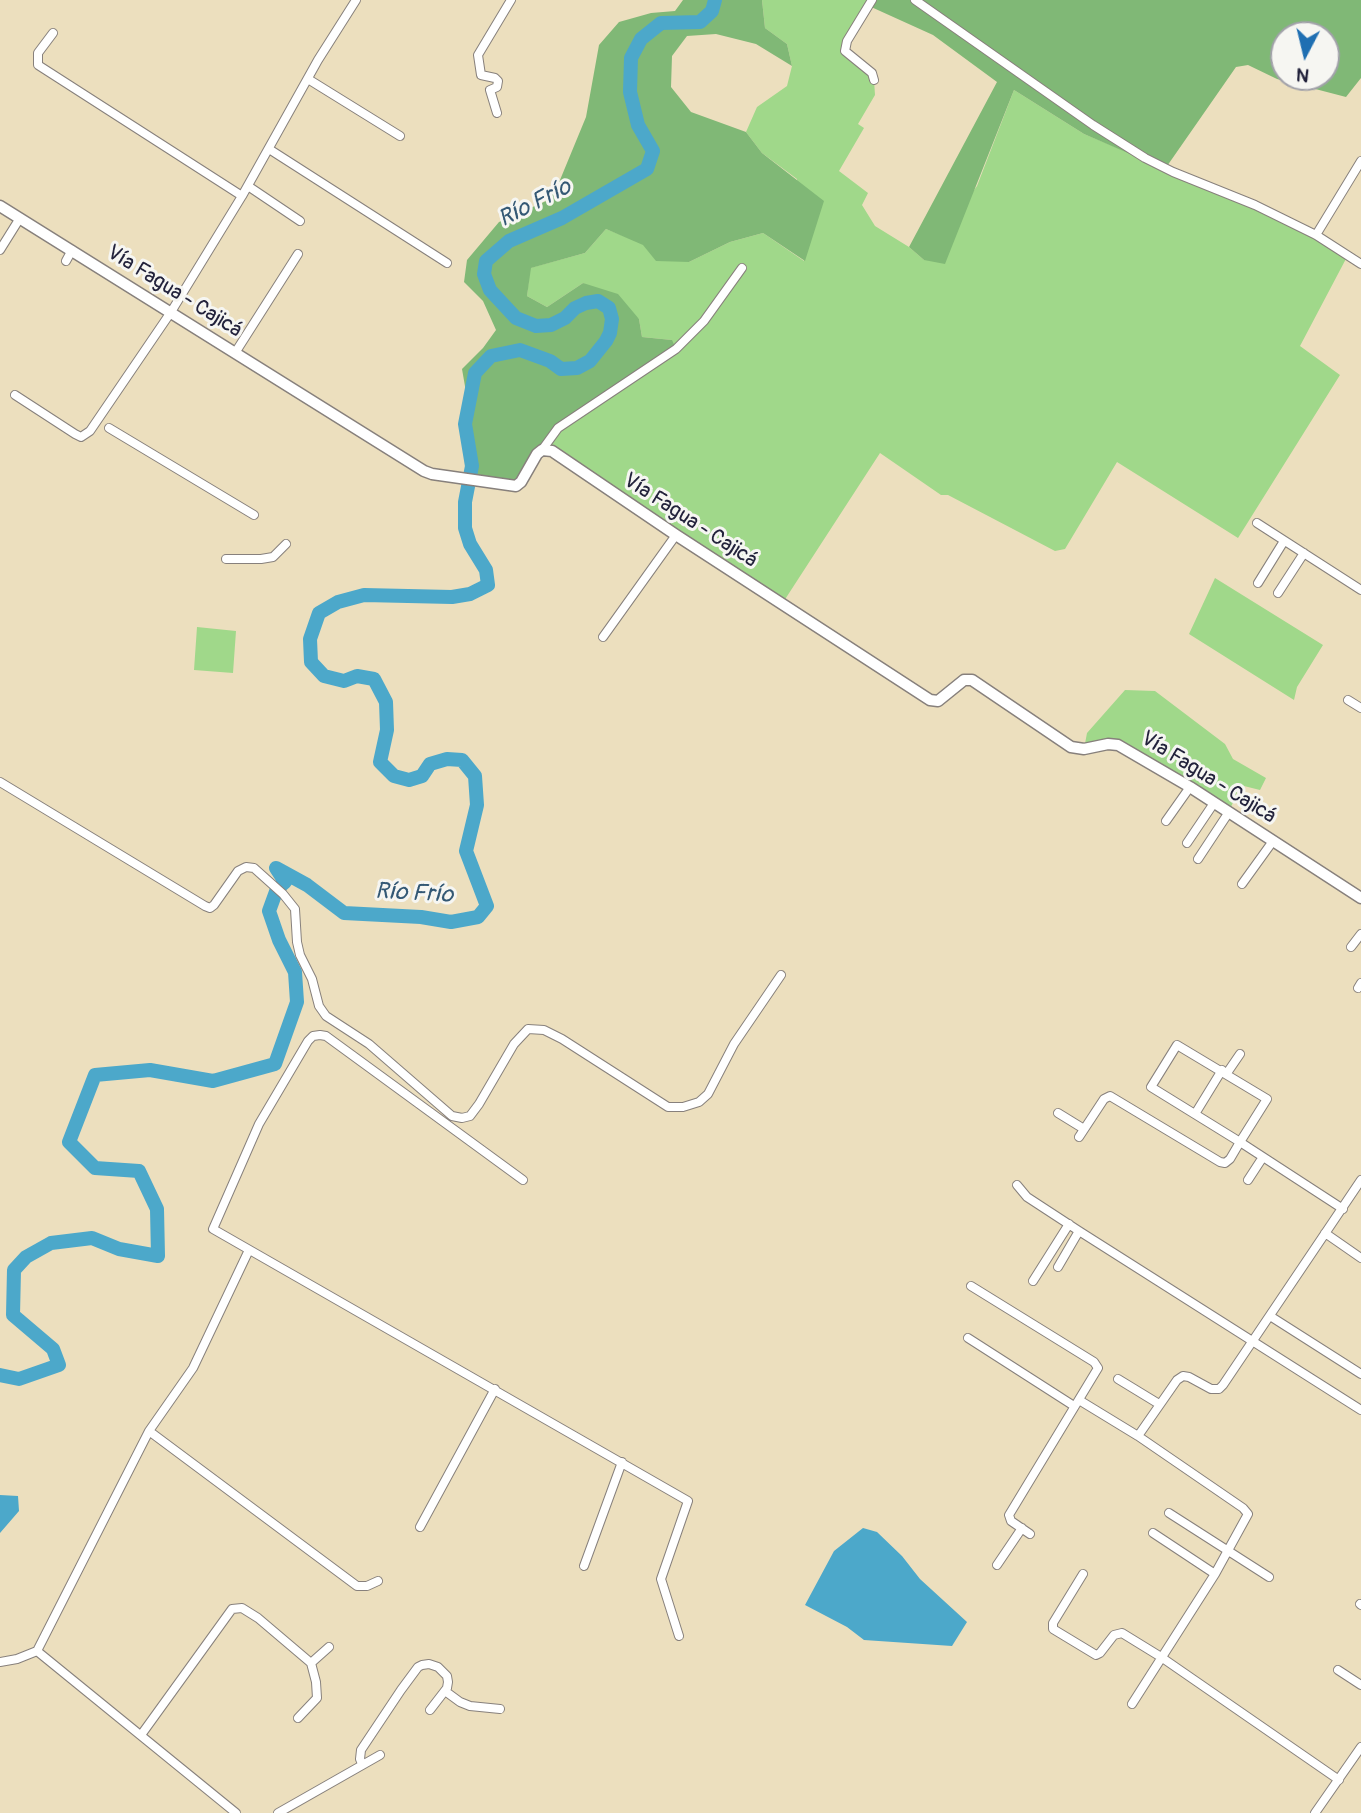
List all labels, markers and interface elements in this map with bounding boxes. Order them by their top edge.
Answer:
north arrow [1270,21,1340,91]
text: N [1295,62,1311,88]
water label: Río Frío [494,174,576,234]
street label: Vía Fagua - Cajicá [102,240,246,344]
street label: Vía Fagua - Cajicá [618,468,762,574]
street label: Vía Fagua - Cajicá [1136,726,1280,830]
water label: Río Frío [374,878,454,910]

